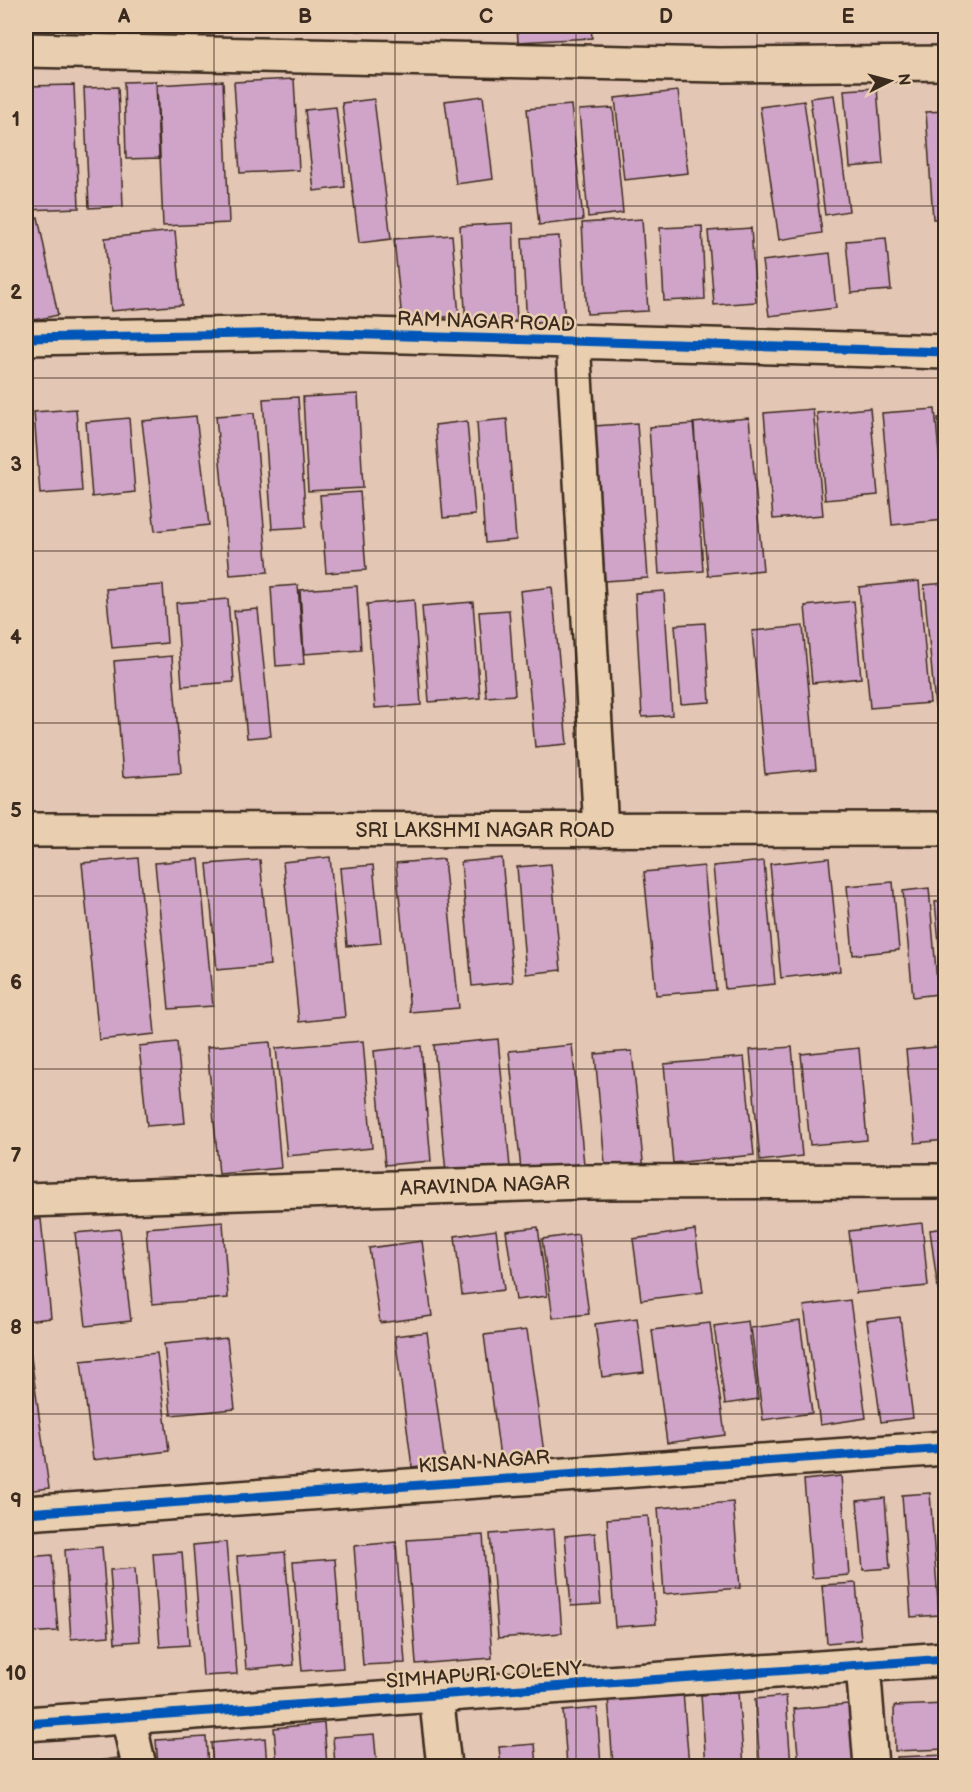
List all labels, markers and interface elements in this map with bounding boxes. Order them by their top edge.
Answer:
text: A [117,5,131,29]
text: B [298,5,312,29]
text: C [479,5,493,29]
text: D [659,5,673,29]
text: E [842,5,855,29]
north arrow [860,51,920,111]
text: N [893,73,914,87]
text: 1 [12,108,20,132]
text: 2 [10,281,22,305]
street label: RAM NAGAR ROAD [397,307,575,337]
text: 3 [10,453,22,477]
text: 4 [10,626,22,650]
text: 5 [10,799,22,823]
street label: SRI LAKSHMI NAGAR ROAD [356,819,615,843]
text: 6 [10,971,22,995]
text: 7 [10,1144,22,1168]
street label: ARAVINDA NAGAR [400,1171,570,1201]
text: 8 [10,1316,22,1340]
street label: KISAN NAGAR [418,1445,551,1479]
text: 9 [10,1489,22,1513]
street label: SIMHAPURI COLENY [385,1656,583,1694]
text: 10 [6,1662,26,1686]

